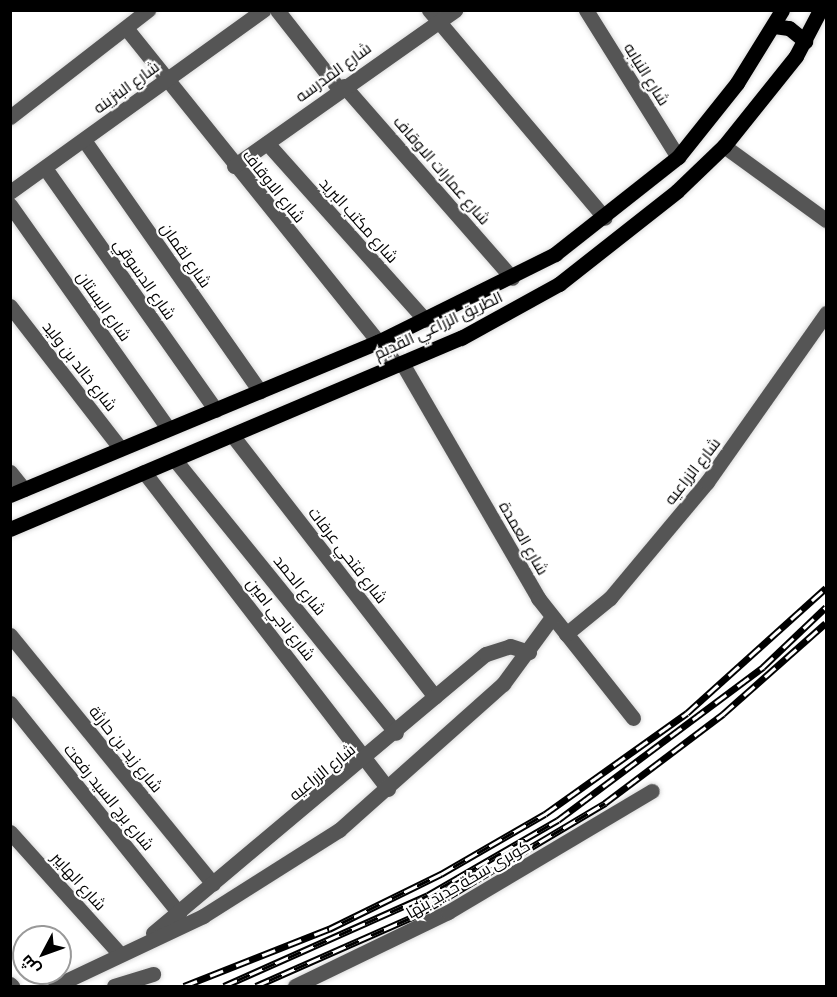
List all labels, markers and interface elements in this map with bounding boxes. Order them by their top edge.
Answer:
street label: شارع المدرسه [291,38,375,106]
street label: شارع النيابه [620,39,674,109]
street label: شارع البنزينه [89,57,163,117]
street label: شارع عمارات الاوقاف [390,112,494,228]
street label: شارع الاوقاف [239,146,309,226]
street label: شارع مكتب البريد [316,173,402,267]
street label: شارع لقمان [157,219,215,291]
street label: شارع الدسوقي [110,235,180,323]
street label: شارع البستان [73,267,135,345]
street label: الطريق الزراعي القديم [371,287,505,363]
street label: شارع خالد بن وليد [39,317,121,415]
street label: شارع الزراعيه [660,434,724,508]
street label: شارع العمدة [495,498,553,578]
street label: شارع فتحي عرفات [304,503,392,607]
street label: شارع الحمد [270,551,330,619]
street label: شارع ناجي امين [243,574,319,664]
street label: شارع زيد بن حارثة [85,702,167,796]
street label: شارع الزراعيه [285,739,359,805]
street label: شارع برج السيد رفعت [60,740,158,854]
street label: كوبرى سكة حديد بنها [403,836,533,922]
street label: شارع الهايبر [48,848,110,914]
north arrow [12,925,72,985]
text: ش [16,952,43,980]

